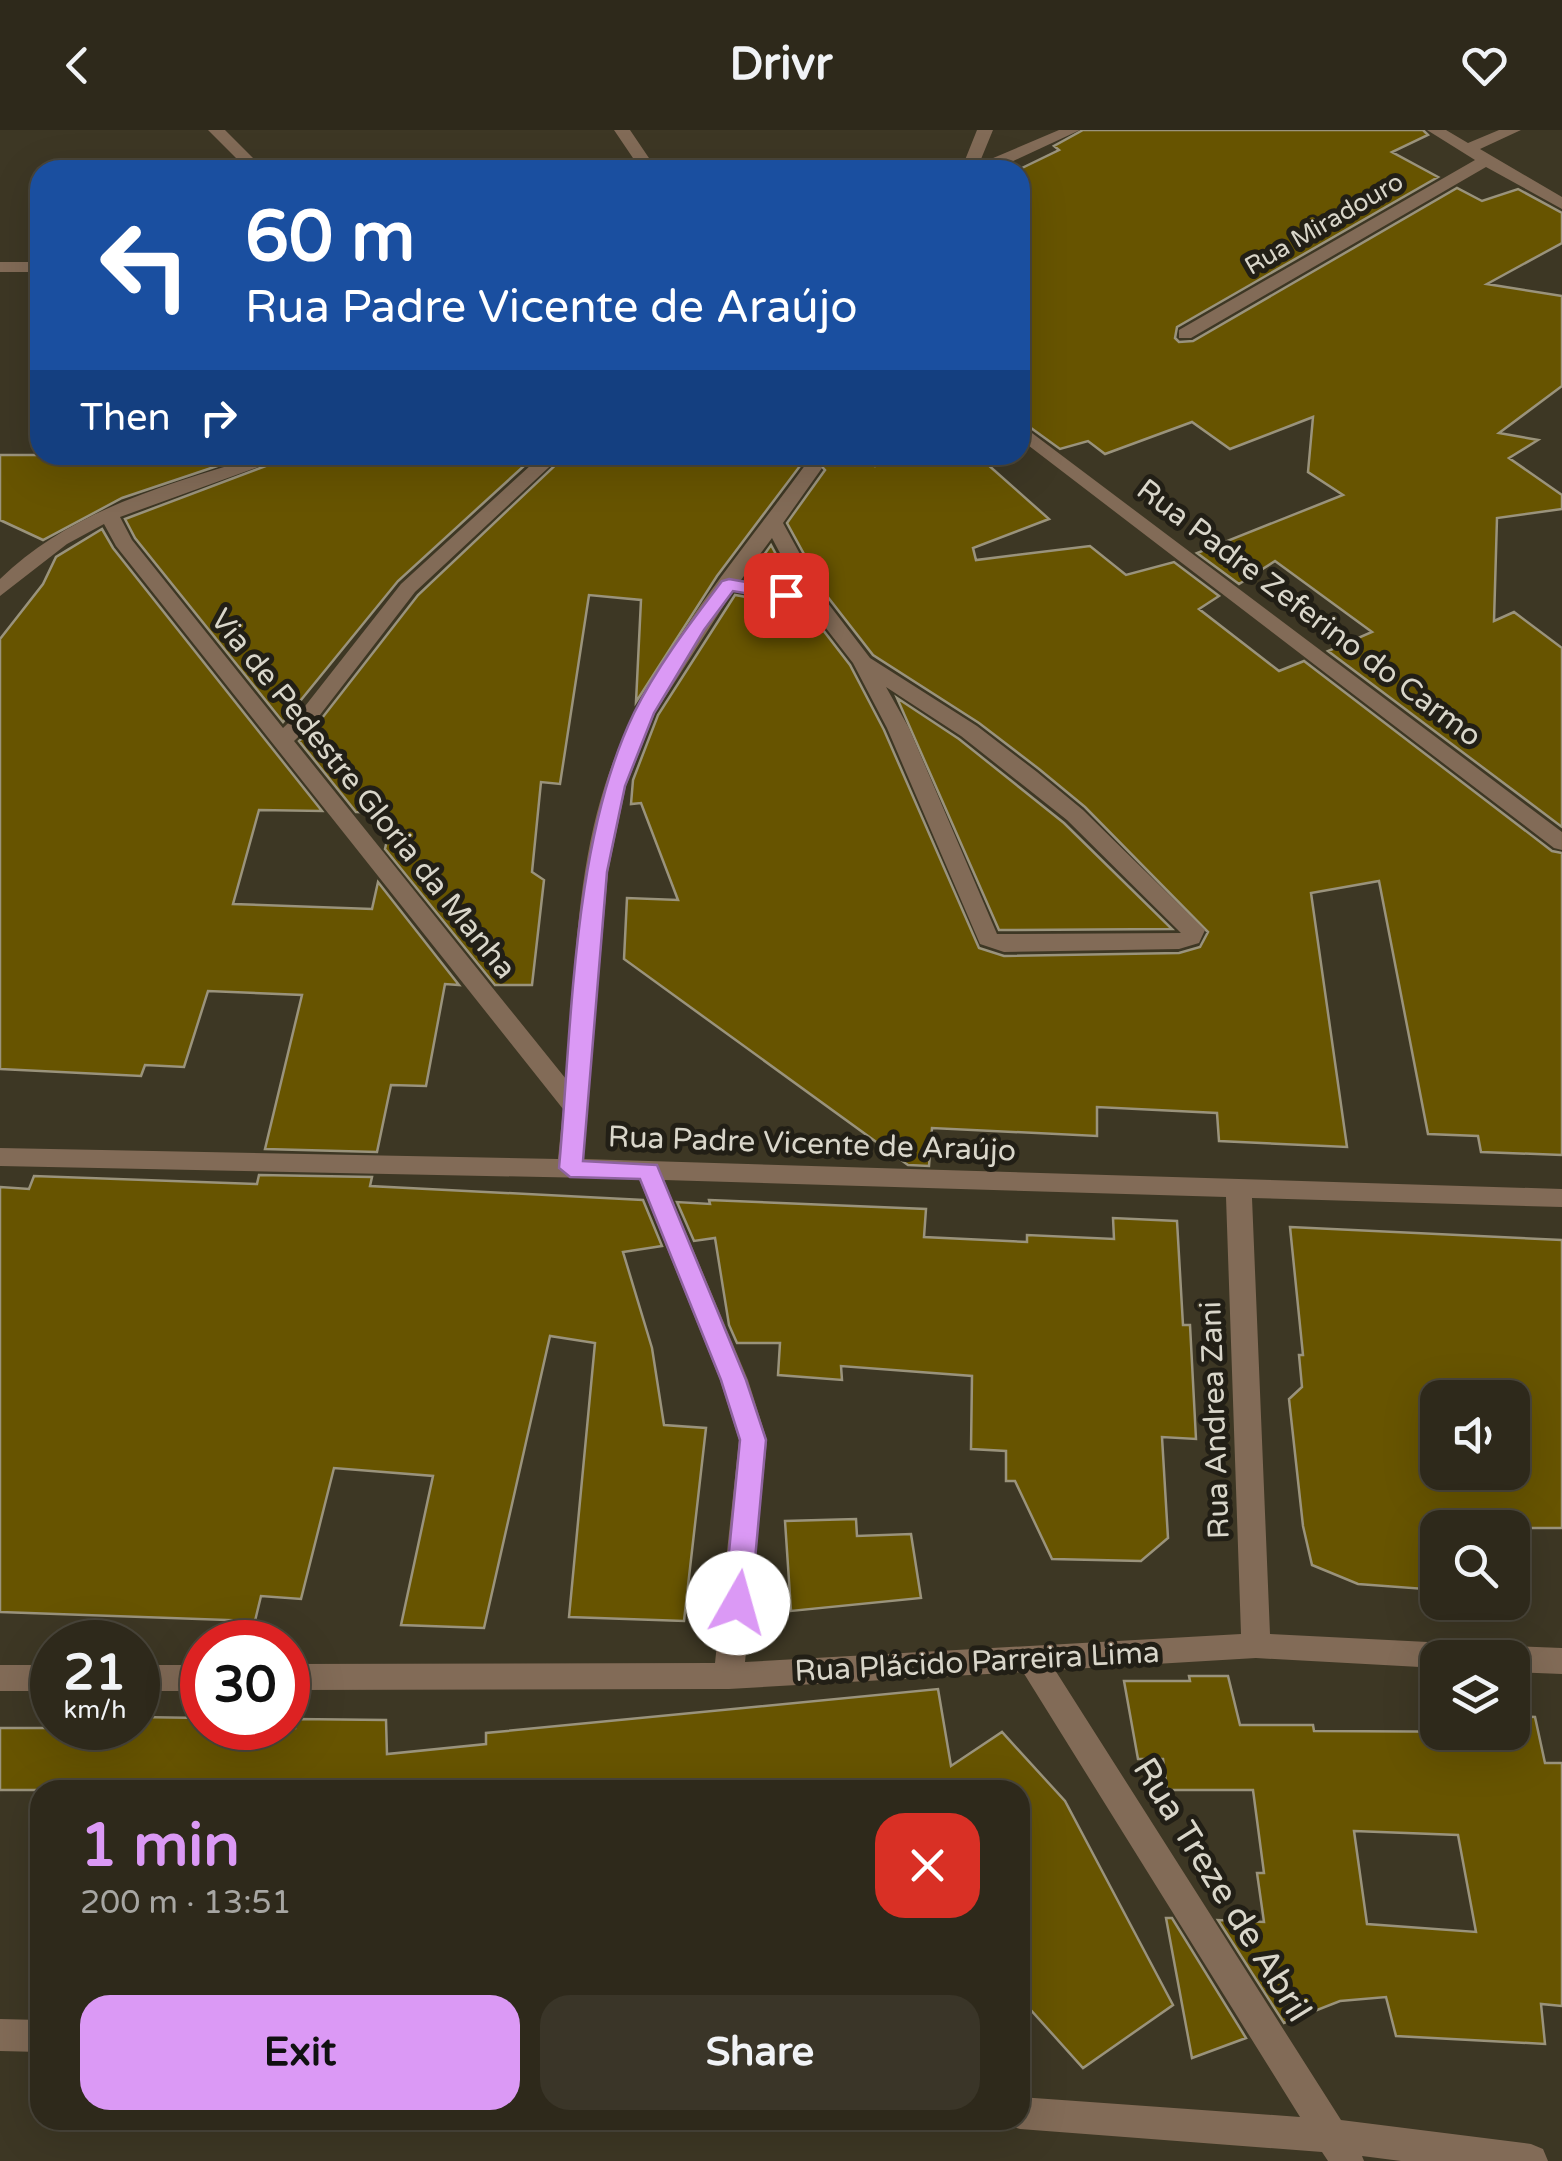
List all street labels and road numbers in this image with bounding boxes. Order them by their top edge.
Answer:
street label: Rua Miradouro [1239,167,1409,281]
street label: Rua Padre Zeferino do Carmo [1129,471,1489,755]
street label: Via de Pedestre Gloria da Manha [202,602,524,986]
street label: Rua Padre Vicente de Araújo [607,1118,1017,1170]
street label: Rua Andrea Zani [1192,1300,1238,1540]
street label: Rua Plácido Parreira Lima [794,1634,1160,1690]
street label: Rua Treze de Abril [1124,1750,1320,2030]

